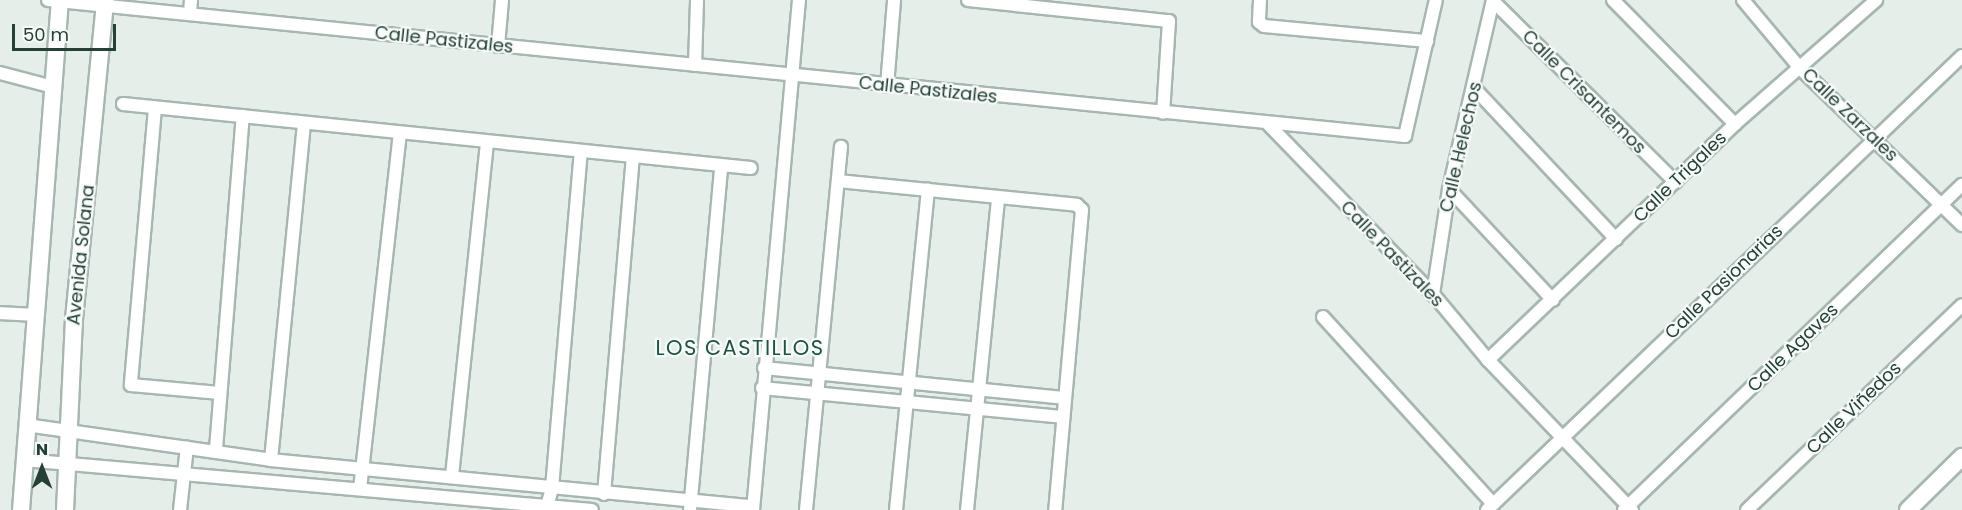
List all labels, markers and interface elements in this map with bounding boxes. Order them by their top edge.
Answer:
scale bar [15,12,118,50]
text: 50 m [23,22,69,47]
street label: Calle Pastizales [374,22,514,58]
street label: Calle Crisantemos [1518,26,1650,158]
street label: Calle Zarzales [1798,64,1902,166]
street label: Calle Pastizales [858,72,998,108]
street label: Calle Helechos [1435,80,1487,214]
street label: Calle Trigales [1629,127,1731,227]
street label: Avenida Solana [63,184,99,326]
street label: Calle Pastizales [1336,196,1448,312]
street label: Calle Pasionarias [1661,220,1787,344]
street label: Calle Agaves [1743,299,1843,397]
district label: LOS CASTILLOS [655,335,825,361]
street label: Calle Viñedos [1802,357,1906,459]
north arrow [12,438,72,498]
text: N [36,438,48,461]

